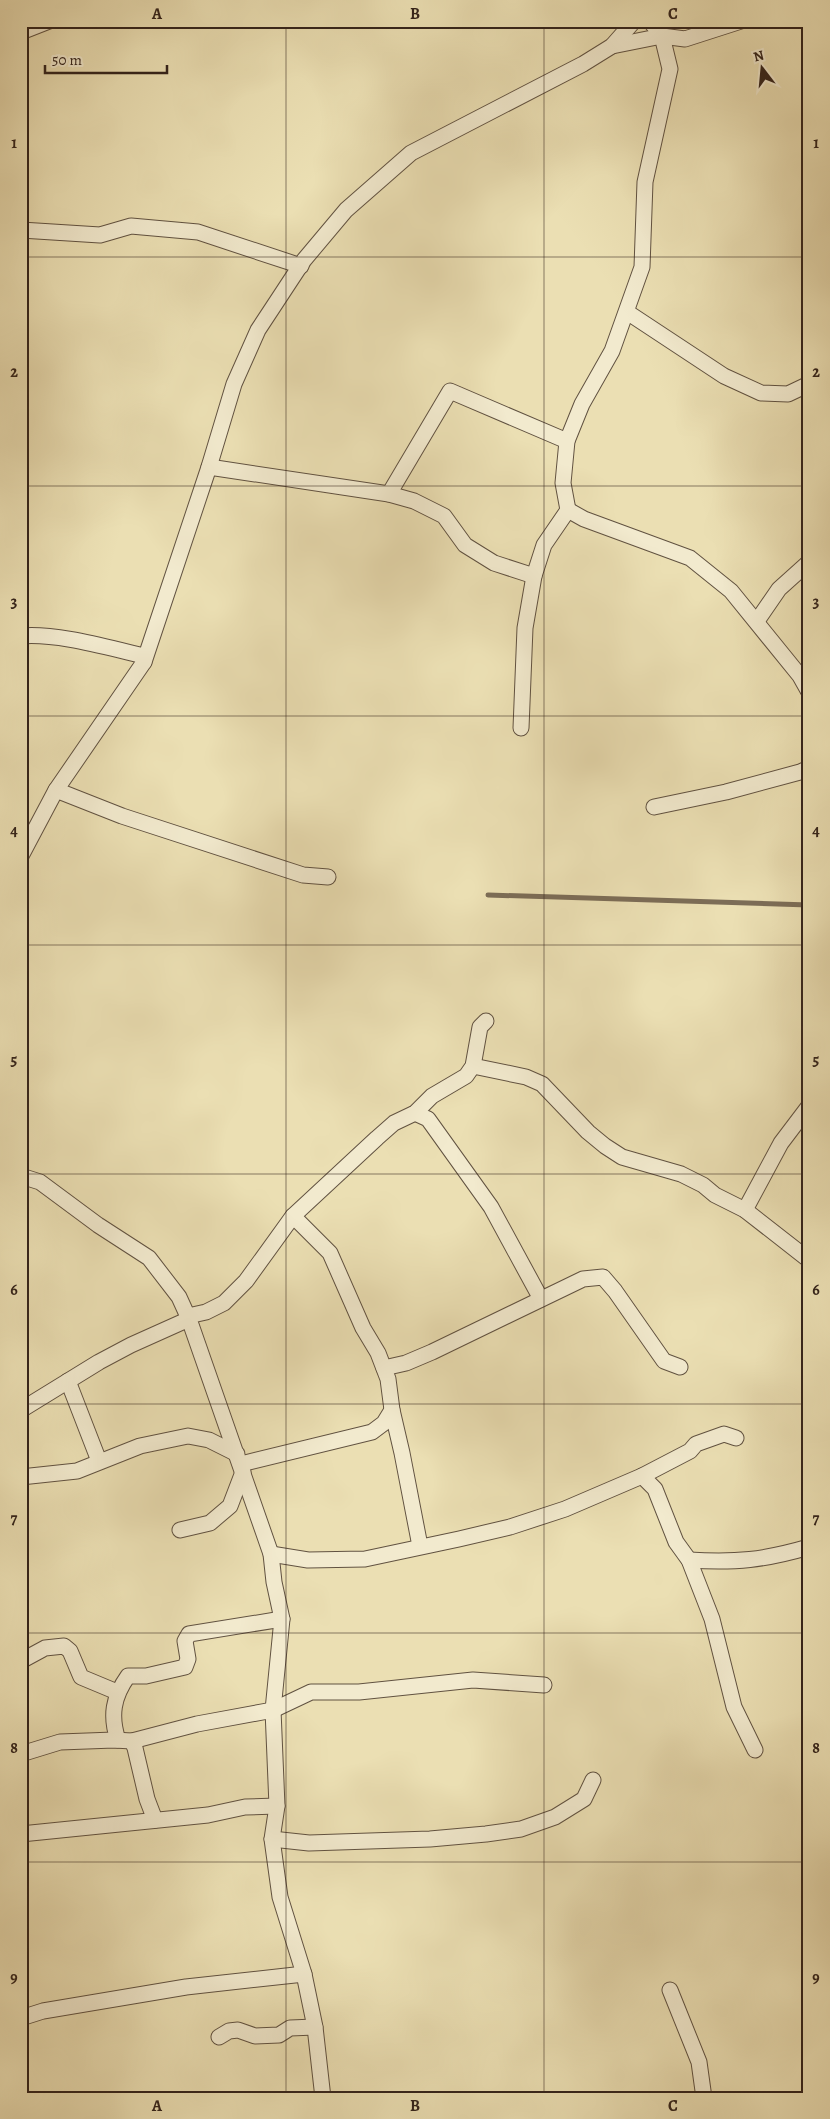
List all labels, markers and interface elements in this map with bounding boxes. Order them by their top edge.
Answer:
text: A [151,3,163,25]
text: B [410,3,420,25]
text: C [668,3,678,25]
scale bar [45,42,168,74]
north arrow [738,42,788,92]
text: N [751,45,766,67]
text: 50 m [52,50,82,70]
text: 1 [11,132,17,154]
text: 1 [813,132,819,154]
text: 2 [10,361,18,383]
text: 2 [812,361,820,383]
text: 3 [11,591,18,613]
text: 3 [813,591,820,613]
text: 4 [10,820,18,842]
text: 4 [812,820,820,842]
text: 5 [11,1049,18,1071]
text: 5 [813,1049,820,1071]
text: 6 [10,1279,18,1301]
text: 6 [812,1279,820,1301]
text: 7 [11,1508,18,1530]
text: 7 [813,1508,820,1530]
text: 8 [10,1737,18,1759]
text: 8 [812,1737,820,1759]
text: 9 [10,1967,18,1989]
text: 9 [812,1967,820,1989]
text: A [151,2095,163,2117]
text: B [410,2095,420,2117]
text: C [668,2095,678,2117]

